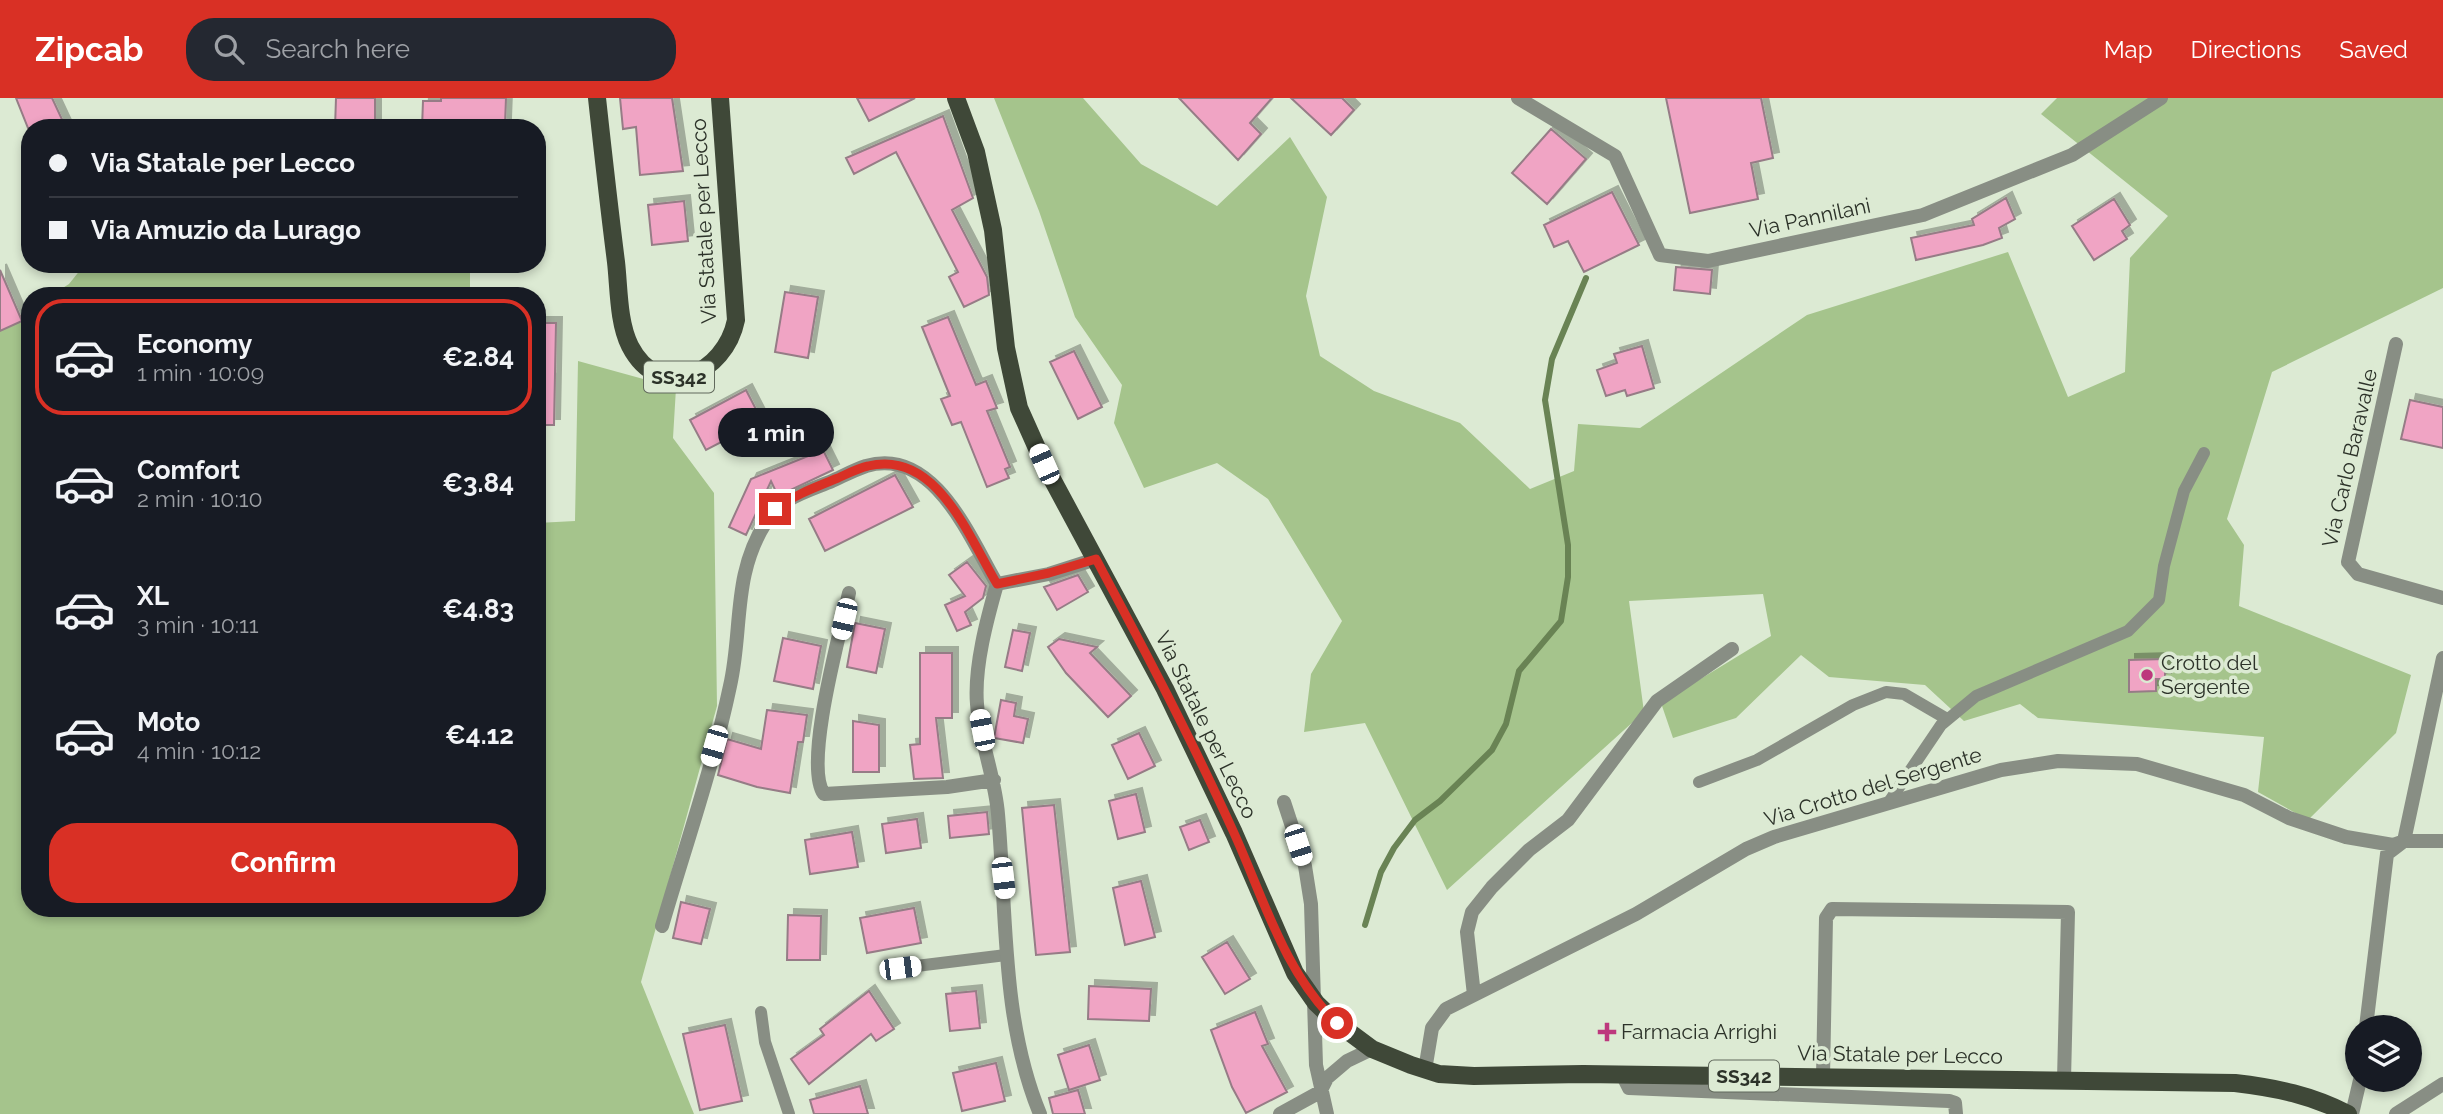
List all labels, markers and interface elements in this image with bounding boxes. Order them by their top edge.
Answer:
search box [186,18,676,81]
text: Zipcab [35,30,144,69]
icon: search [210,30,248,68]
text: Search here [266,34,410,64]
text: Map [2104,35,2153,64]
text: Directions [2191,35,2301,64]
text: Saved [2339,35,2408,64]
street label: Via Statale per Lecco [686,118,721,324]
text: Via Statale per Lecco [91,148,355,178]
street label: Via Pannilani [1747,192,1873,243]
text: Via Amuzio da Lurago [91,215,361,245]
icon: car [53,326,116,389]
text: Economy [137,329,252,359]
text: €2.84 [442,342,514,372]
text: 1 min · 10:09 [137,359,264,386]
road number: SS342 [644,362,714,392]
street label: Via Carlo Baravalle [2317,366,2382,550]
callout: 1 min [717,408,833,456]
text: 1 min [747,419,805,446]
car [1026,441,1063,487]
icon: car [53,452,116,515]
text: Comfort [137,455,240,485]
text: €3.84 [442,468,514,498]
text: 2 min · 10:10 [137,485,263,512]
route end [759,493,791,525]
icon: car [53,578,116,641]
text: XL [137,581,169,611]
text: €4.83 [442,594,514,624]
car [830,596,859,642]
text: 3 min · 10:11 [137,611,259,638]
street label: Via Statale per Lecco [1150,627,1263,823]
place label: Crotto del Sergente [2161,650,2258,699]
marker: Crotto del Sergente [2139,667,2155,683]
icon: car [53,704,116,767]
text: Moto [137,707,200,737]
car [968,707,997,753]
text: €4.12 [445,720,514,750]
car [699,723,730,769]
text: 4 min · 10:12 [137,737,261,764]
street label: Via Crotto del Sergente [1761,742,1984,831]
car [1282,822,1315,868]
button: Confirm [49,823,518,903]
car [991,856,1016,900]
car [878,955,923,981]
route start [1321,1007,1353,1039]
map controls [2345,1015,2422,1092]
button: layers [2345,1015,2422,1092]
place label: Farmacia Arrighi [1621,1019,1777,1044]
marker: Farmacia Arrighi [1599,1024,1615,1040]
street label: Via Statale per Lecco [1797,1040,2003,1069]
road number: SS342 [1709,1060,1779,1092]

